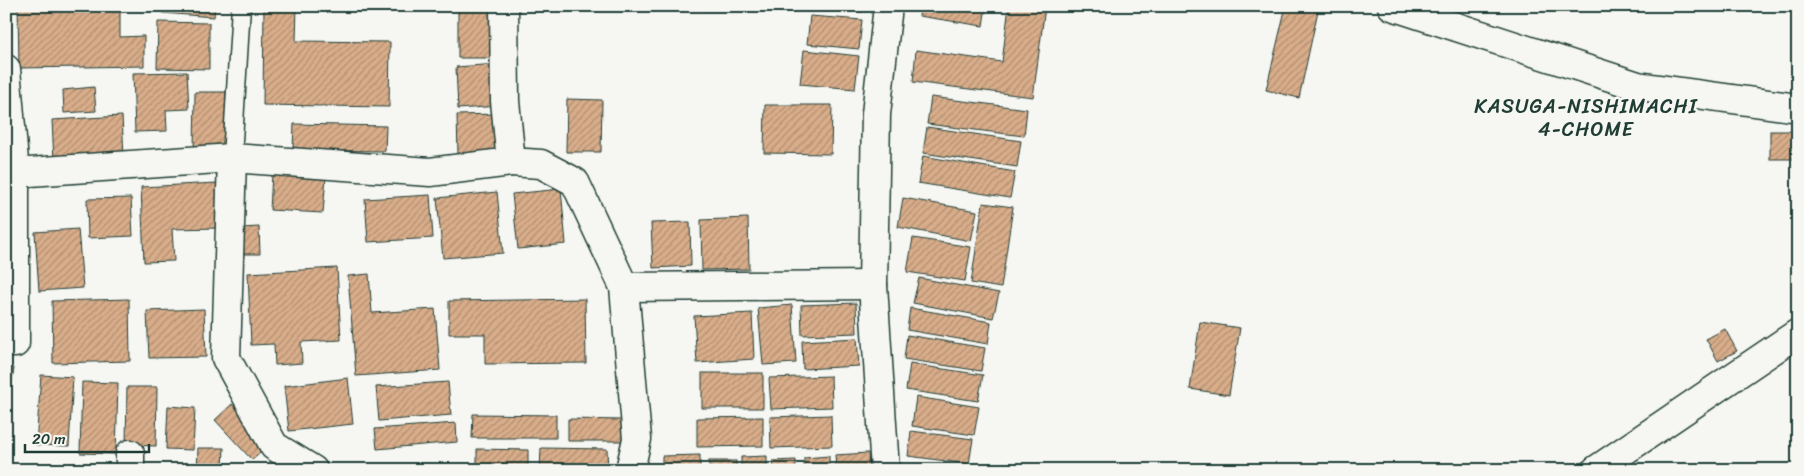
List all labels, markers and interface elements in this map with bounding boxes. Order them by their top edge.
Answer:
district label: KASUGA-NISHIMACHI 4-CHOME [1474,89,1698,147]
scale bar [25,421,149,453]
text: 20 m [32,426,66,452]

